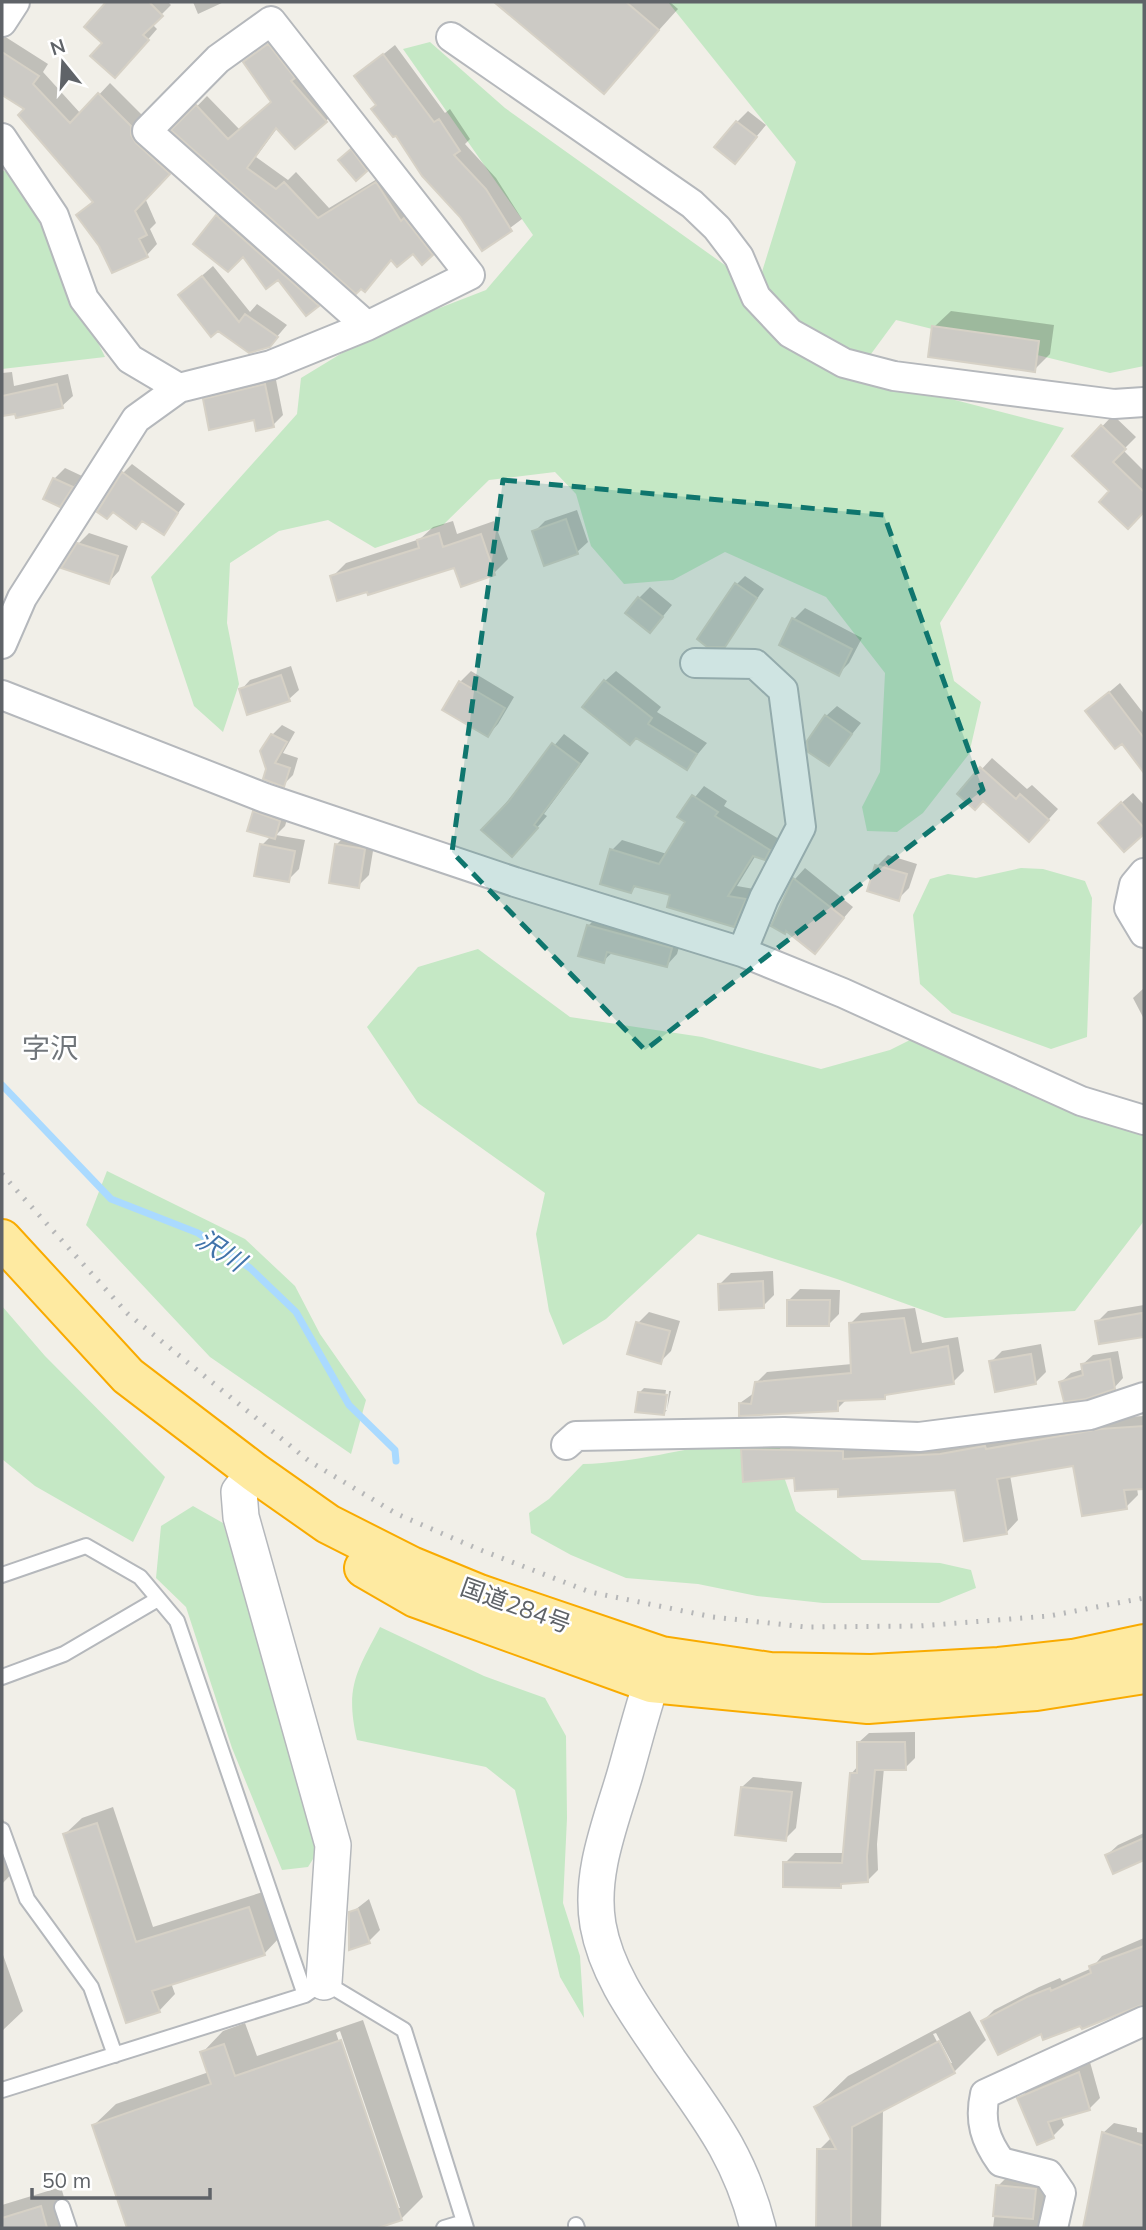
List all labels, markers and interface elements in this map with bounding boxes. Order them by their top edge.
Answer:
north arrow [28,28,98,98]
text: N [47,33,68,60]
district label: 字沢 [22,1030,78,1065]
water label: 沢川 [190,1222,254,1280]
street label: 国道284号 [457,1571,575,1639]
scale bar [32,2156,210,2200]
text: 50 m [42,2167,91,2193]

